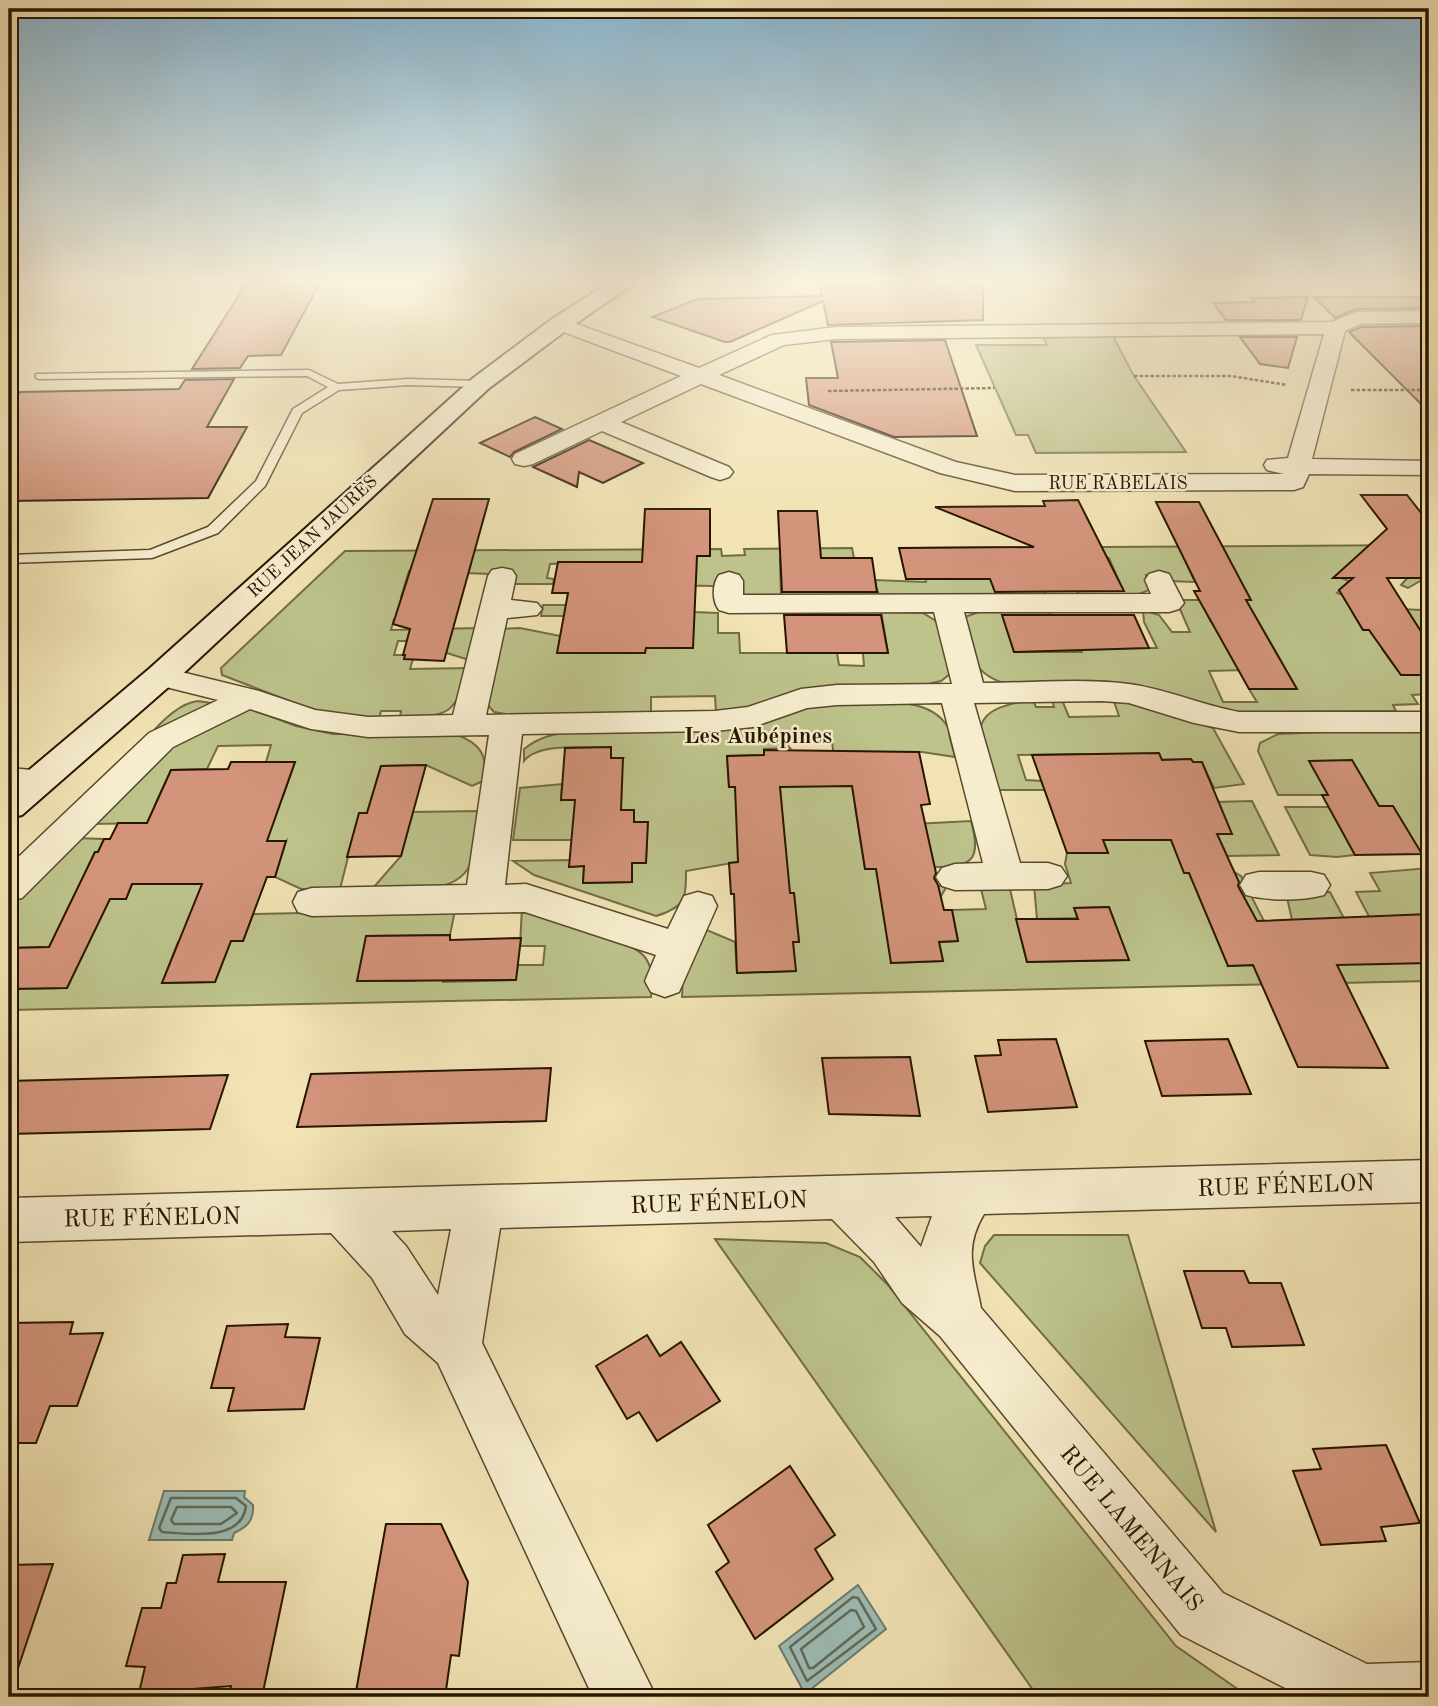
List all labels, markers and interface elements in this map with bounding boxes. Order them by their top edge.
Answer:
street label: RUE JEAN JAURÈS [242,469,381,601]
street label: RUE RABELAIS [1048,475,1188,493]
district label: Les Aubépines [684,725,832,748]
street label: RUE FÉNELON [1197,1168,1375,1202]
street label: RUE FÉNELON [630,1185,808,1219]
street label: RUE FÉNELON [63,1201,241,1233]
street label: RUE LAMENNAIS [1054,1442,1207,1617]

